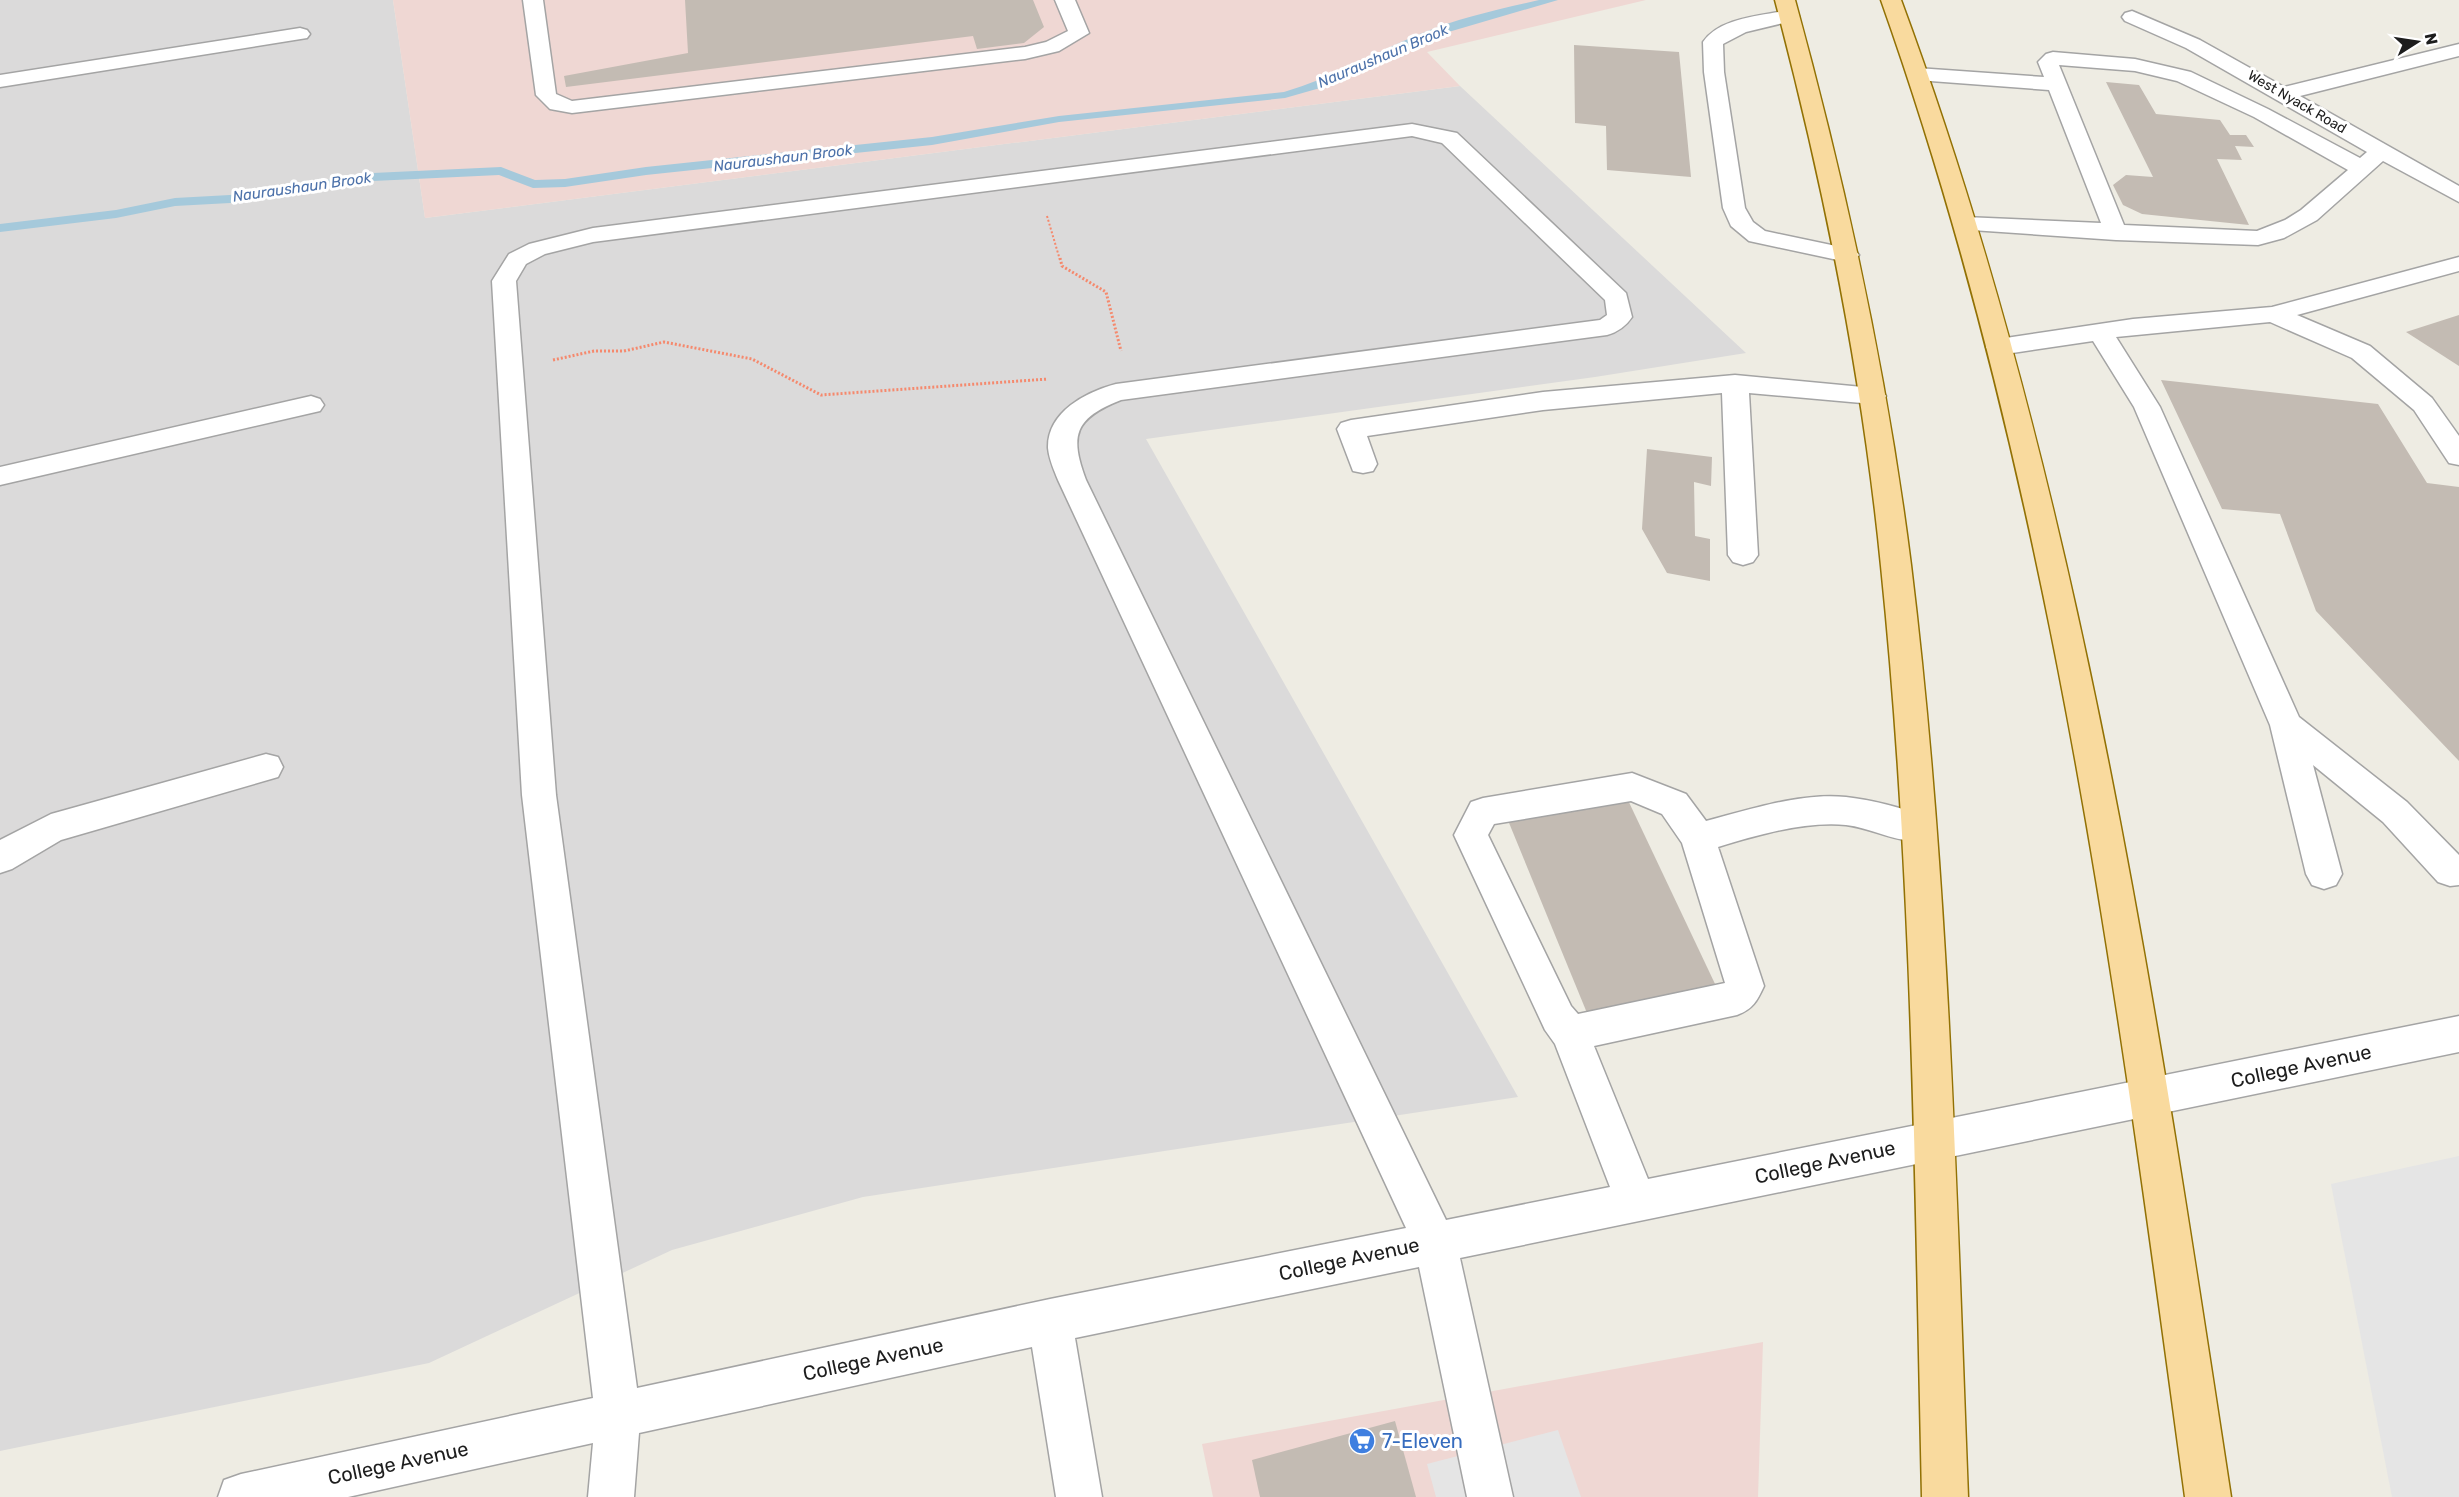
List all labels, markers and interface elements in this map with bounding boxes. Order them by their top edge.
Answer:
north arrow [2387,12,2447,72]
water label: Nauraushaun Brook [1315,20,1451,92]
text: N [2421,31,2442,47]
street label: West Nyack Road [2245,67,2349,137]
water label: Nauraushaun Brook [712,141,854,175]
water label: Nauraushaun Brook [231,168,373,206]
street label: College Avenue [2228,1039,2374,1093]
street label: College Avenue [1752,1135,1898,1189]
street label: College Avenue [1276,1232,1422,1286]
street label: College Avenue [800,1332,946,1386]
supermarket icon: 7-Eleven [1347,1426,1377,1456]
place label: 7-Eleven [1382,1429,1463,1453]
street label: College Avenue [325,1436,471,1490]

